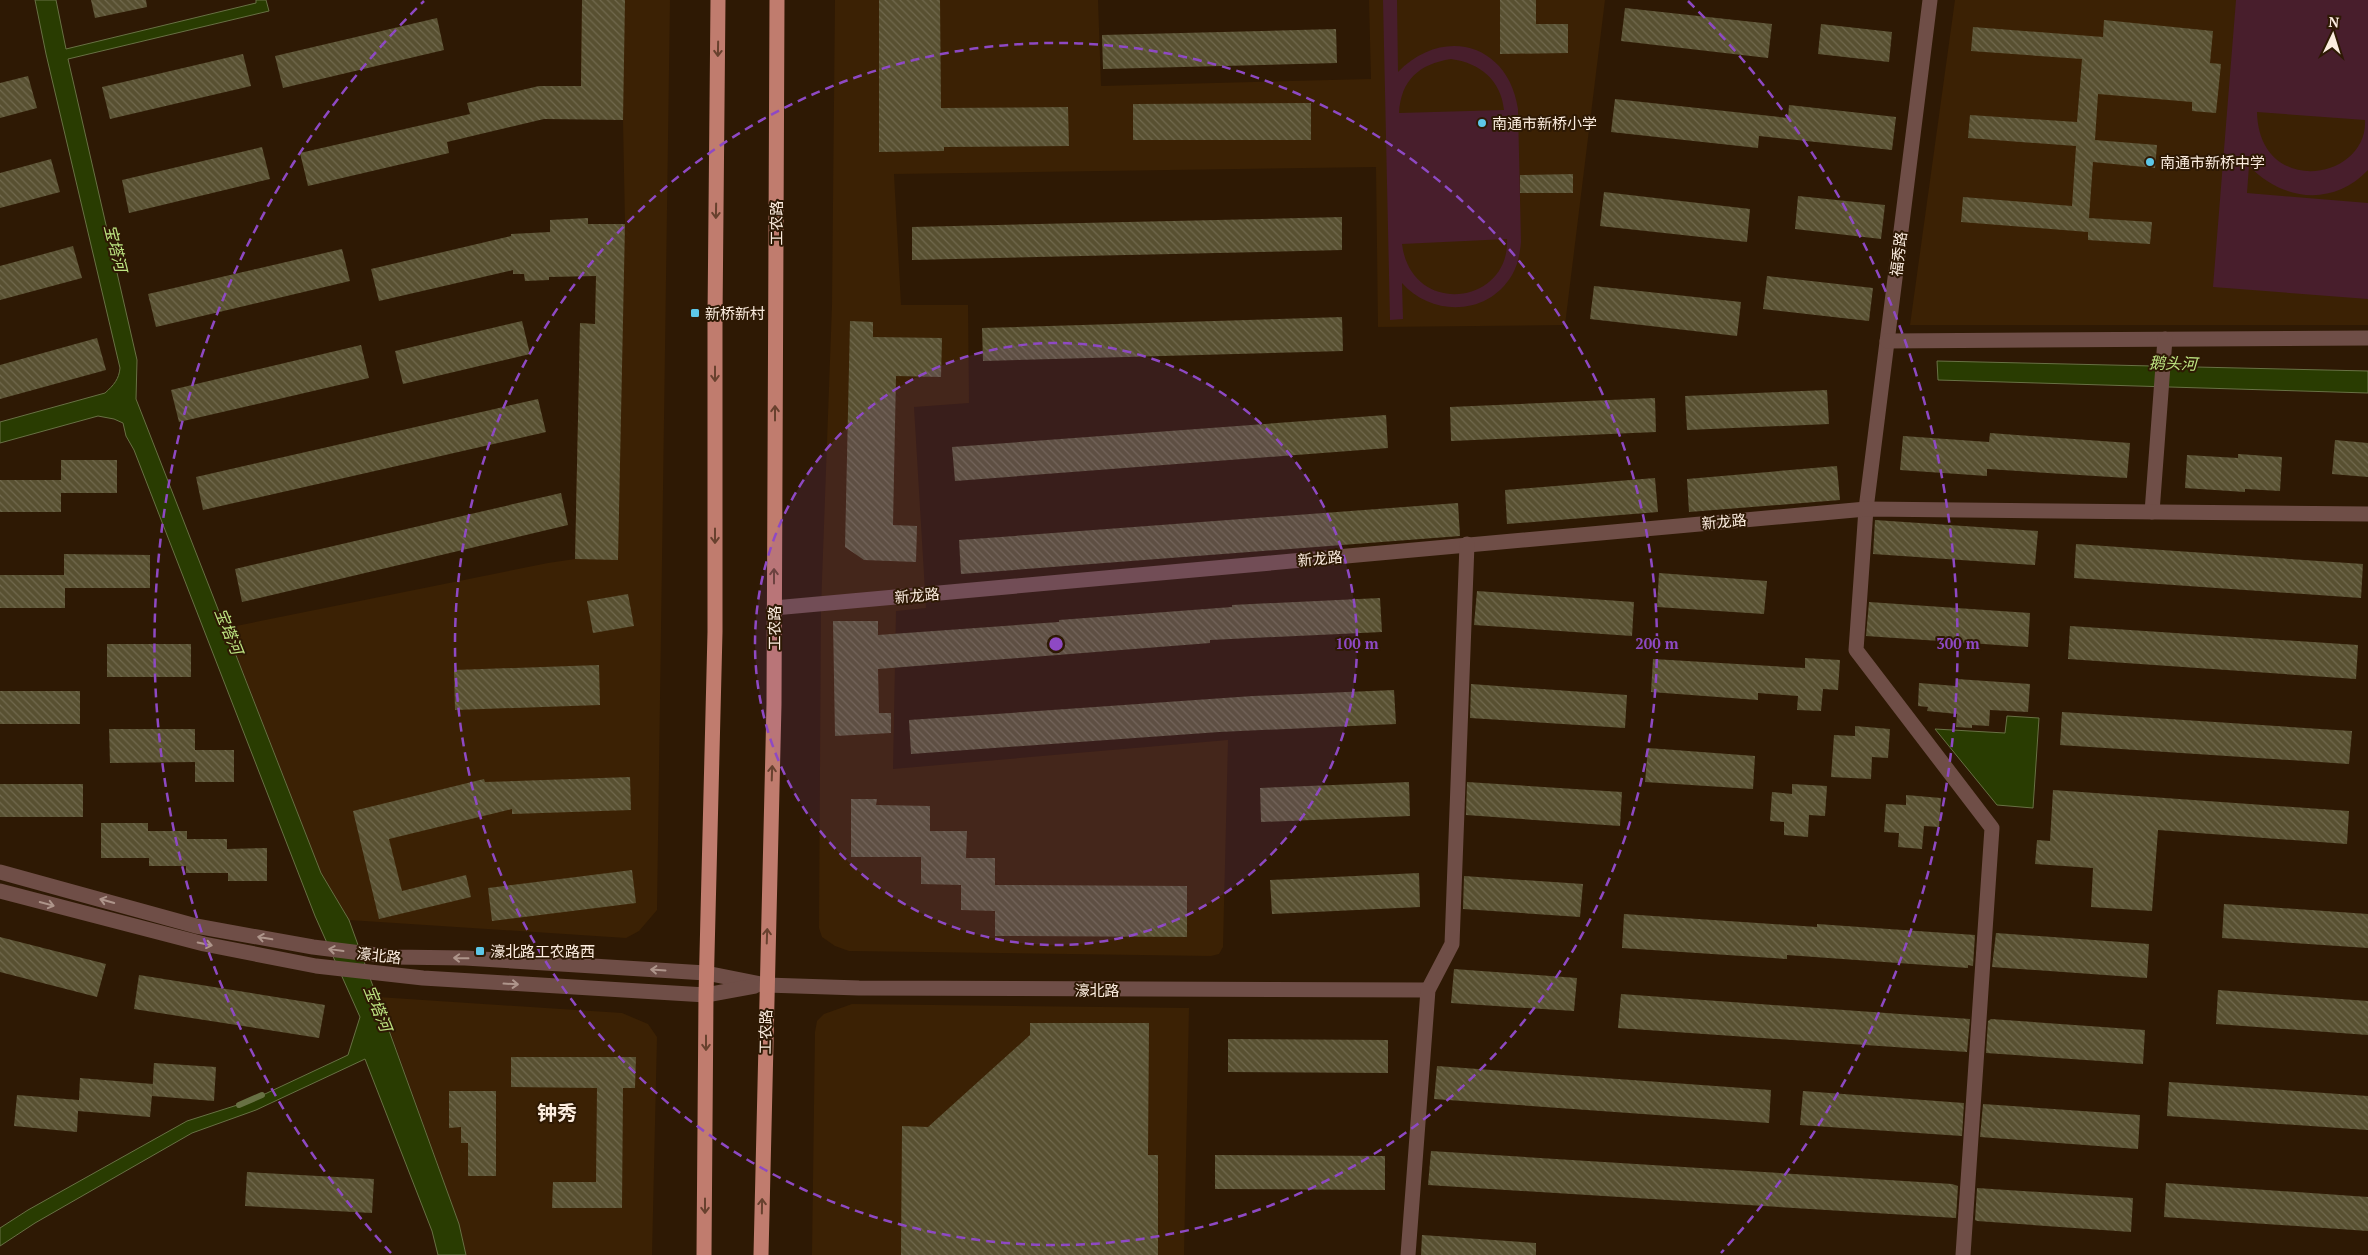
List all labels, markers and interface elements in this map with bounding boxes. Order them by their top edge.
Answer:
north arrow [2308,10,2358,60]
text: N [2328,12,2340,31]
one-way arrow [713,40,723,56]
place label: 南通市新桥小学 [1492,113,1597,133]
marker: 南通市新桥小学 [1476,117,1488,129]
place label: 南通市新桥中学 [2160,152,2265,172]
marker: 南通市新桥中学 [2144,156,2156,168]
street label: 工农路 [766,200,786,246]
one-way arrow [711,202,721,219]
water label: 宝塔河 [100,222,133,277]
street label: 福秀路 [1885,230,1911,278]
place label: 新桥新村 [705,303,765,323]
marker: 新桥新村 [689,307,701,319]
water label: 鹅头河 [2149,351,2200,375]
one-way arrow [710,365,720,381]
one-way arrow [770,406,780,422]
street label: 新龙路 [1701,509,1747,533]
one-way arrow [710,528,720,544]
street label: 新龙路 [1297,546,1343,570]
one-way arrow [770,568,779,584]
street label: 新龙路 [894,583,940,607]
water label: 宝塔河 [210,605,249,660]
street label: 工农路 [764,605,784,651]
text: 100 m [1335,633,1379,653]
text: 200 m [1635,633,1679,653]
text: 300 m [1936,633,1980,653]
centre of rings [1047,635,1065,653]
one-way arrow [767,766,777,782]
one-way arrow [100,896,116,905]
one-way arrow [39,900,55,909]
one-way arrow [763,928,772,944]
one-way arrow [258,933,274,943]
one-way arrow [196,940,212,949]
place label: 濠北路工农路西 [490,941,595,961]
street label: 濠北路 [356,943,402,967]
one-way arrow [328,945,344,955]
marker: 濠北路工农路西 [474,945,486,957]
one-way arrow [453,953,469,963]
one-way arrow [650,966,666,975]
one-way arrow [503,980,519,989]
street label: 濠北路 [1074,980,1120,1000]
water label: 宝塔河 [359,982,398,1037]
street label: 工农路 [755,1009,775,1055]
one-way arrow [701,1035,710,1051]
district label: 钟秀 [537,1099,577,1126]
one-way arrow [700,1198,710,1214]
one-way arrow [757,1199,766,1215]

